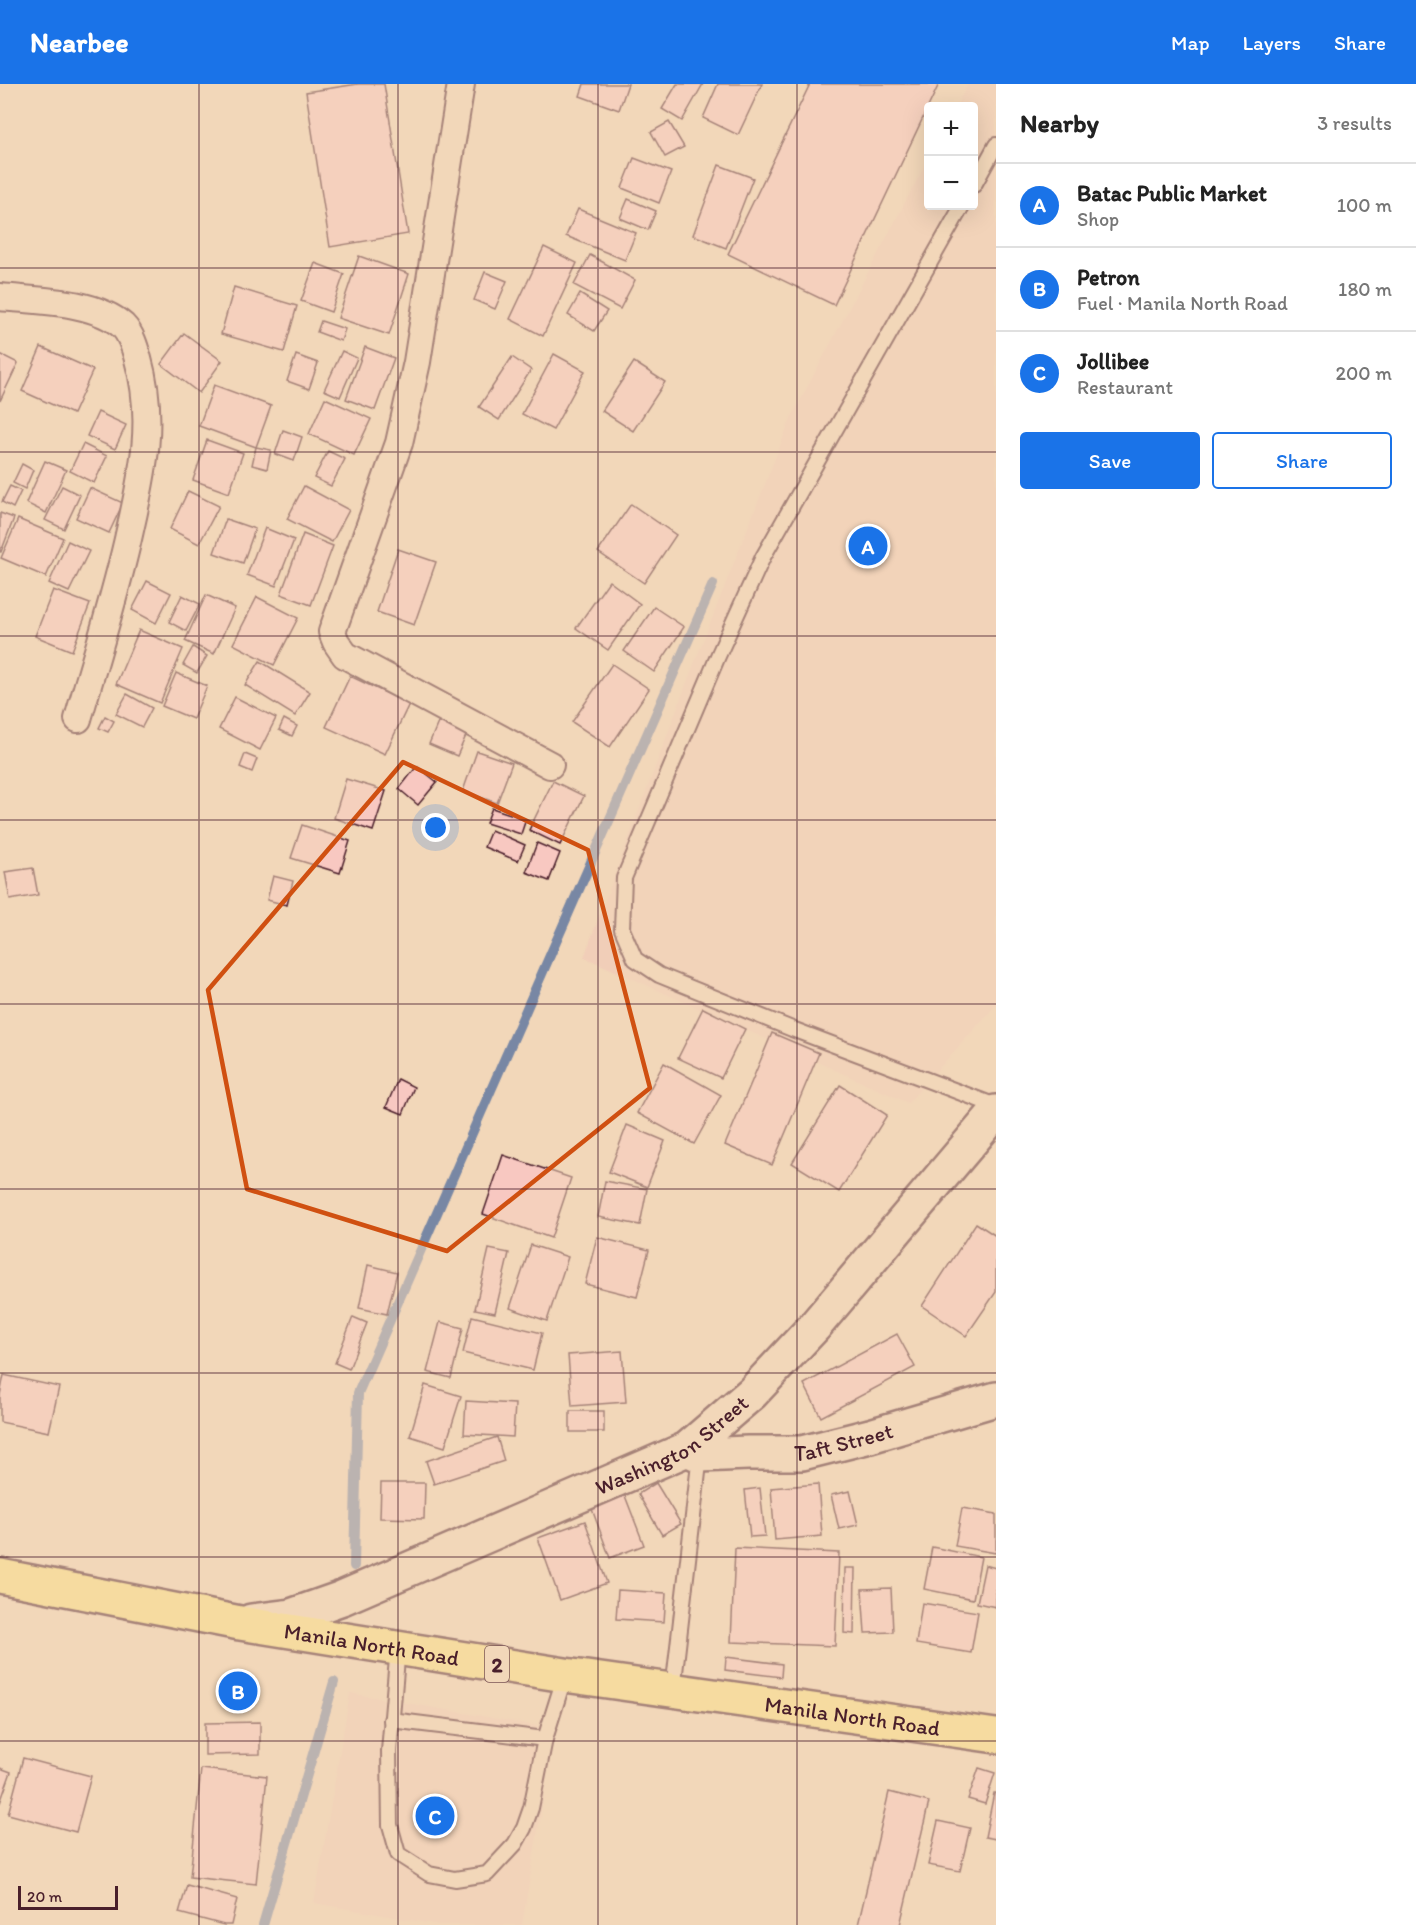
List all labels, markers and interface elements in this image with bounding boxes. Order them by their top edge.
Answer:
text: Nearbee [30,25,129,59]
text: Map [1171,30,1210,55]
text: Layers [1243,30,1301,55]
text: Share [1334,30,1386,55]
map controls [924,102,978,210]
button: + [924,102,978,156]
text: Nearby [1020,107,1099,139]
text: 3 results [1317,111,1392,135]
button: − [924,156,978,210]
text: Batac Public Market [1077,180,1267,207]
text: A [1033,193,1046,217]
text: 100 m [1337,193,1392,217]
text: Shop [1077,207,1119,231]
text: Petron [1077,264,1140,291]
text: B [1033,277,1046,301]
text: 180 m [1338,277,1392,301]
text: Fuel · Manila North Road [1077,291,1288,315]
text: Jollibee [1077,348,1149,375]
text: C [1033,361,1046,385]
text: 200 m [1336,361,1392,385]
text: Restaurant [1077,375,1173,399]
button: Save [1020,432,1200,489]
button: Share [1212,432,1392,489]
pin: A [848,524,888,568]
your location [421,813,450,842]
street label: Washington Street [591,1389,754,1501]
street label: Taft Street [794,1417,896,1467]
street label: Manila North Road [282,1617,461,1671]
road number: 2 [485,1646,509,1682]
pin: B [218,1668,258,1714]
street label: Manila North Road [763,1690,942,1741]
pin: C [416,1794,454,1838]
scale bar [18,1883,118,1910]
text: 20 m [27,1887,62,1906]

